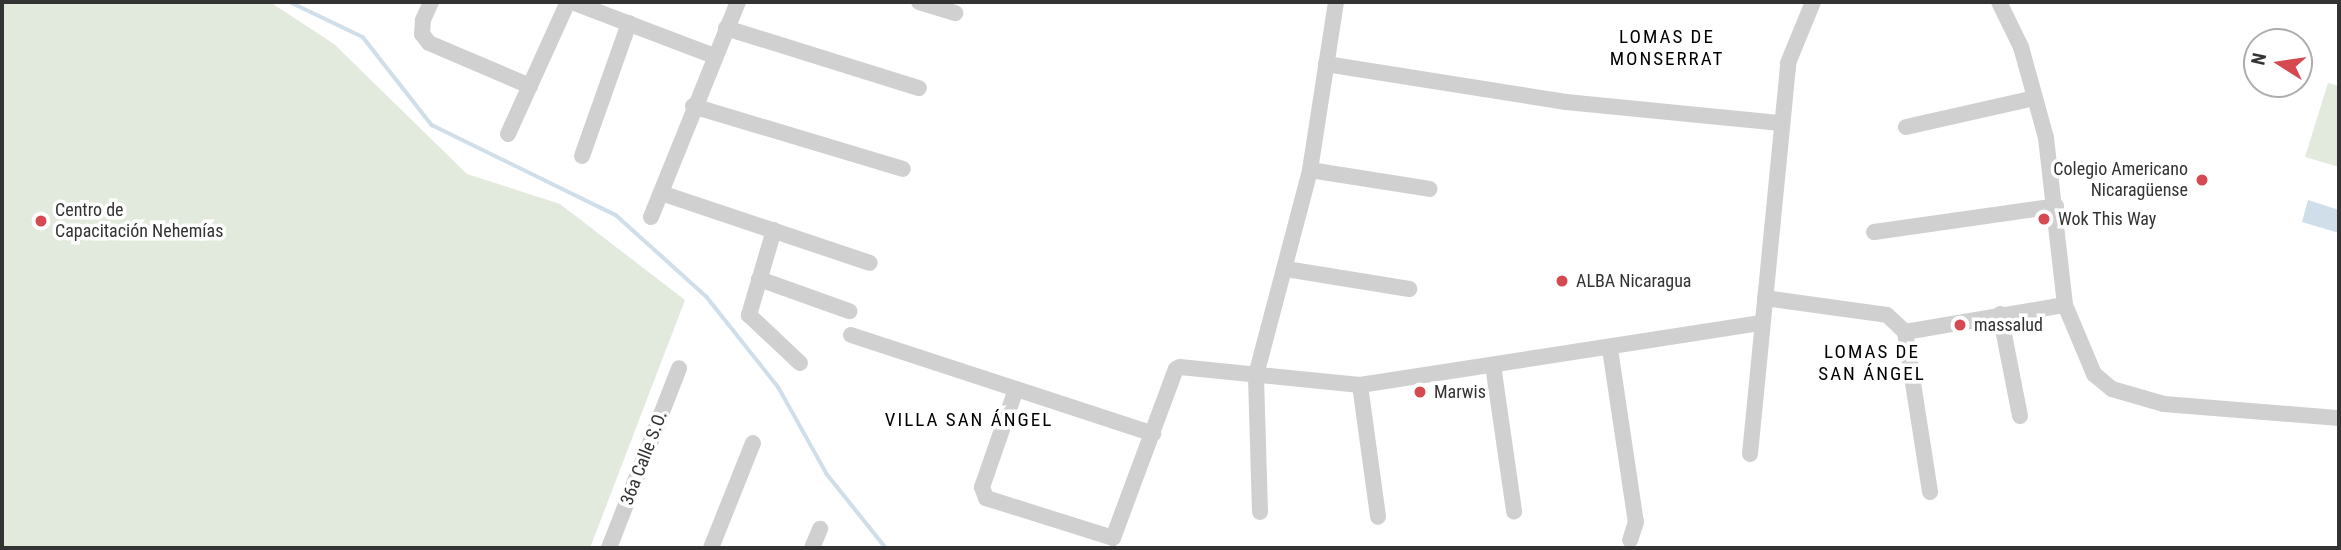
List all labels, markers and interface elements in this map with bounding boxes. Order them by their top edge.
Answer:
district label: LOMAS DE MONSERRAT [1611,26,1723,70]
north arrow [2243,28,2313,98]
text: N [2246,51,2271,67]
place label: Colegio Americano Nicaragüense [2053,159,2188,202]
marker: Colegio Americano Nicaragüense [2194,172,2210,188]
place label: Centro de Capacitación Nehemías [55,200,223,242]
place label: Wok This Way [2058,208,2157,230]
marker: Wok This Way [2036,211,2052,227]
marker: Centro de Capacitación Nehemías [33,213,49,229]
place label: ALBA Nicaragua [1576,270,1691,292]
marker: ALBA Nicaragua [1554,273,1570,289]
place label: massalud [1974,314,2043,336]
marker: massalud [1952,317,1968,333]
district label: LOMAS DE SAN ÁNGEL [1819,341,1925,385]
place label: Marwis [1434,381,1486,403]
marker: Marwis [1412,384,1428,400]
street label: 36a Calle S.O. [616,408,672,508]
district label: VILLA SAN ÁNGEL [887,409,1051,431]

